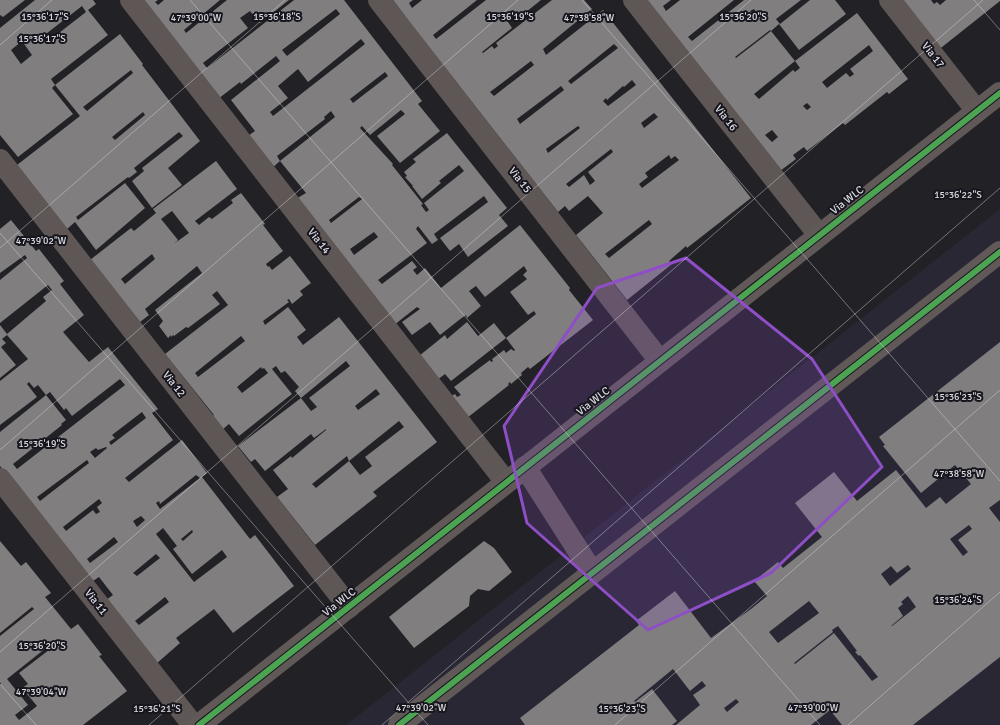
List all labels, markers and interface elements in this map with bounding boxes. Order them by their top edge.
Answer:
text: 15°36'17"S [21,11,69,23]
text: 15°36'18"S [253,11,301,23]
text: 15°36'19"S [486,11,534,23]
text: 15°36'20"S [719,11,767,23]
text: 47°39'00"W [171,12,222,24]
text: 47°38'58"W [564,12,615,24]
text: 15°36'17"S [18,33,66,45]
street label: Via 17 [919,39,947,71]
street label: Via 16 [712,102,740,134]
street label: Via 15 [506,164,534,196]
street label: Via WLC [828,183,867,217]
text: 15°36'22"S [934,189,982,201]
street label: Via 14 [305,225,333,257]
text: 47°39'02"W [16,235,67,247]
street label: Via 12 [160,368,188,400]
street label: Via WLC [574,384,613,418]
text: 15°36'23"S [934,391,982,403]
text: 15°36'19"S [18,438,66,450]
text: 47°38'58"W [934,468,985,480]
street label: Via WLC [320,585,359,619]
street label: Via 11 [82,586,110,618]
text: 15°36'24"S [934,594,982,606]
text: 15°36'20"S [18,640,66,652]
text: 47°39'04"W [16,686,67,698]
text: 47°39'02"W [396,702,447,714]
text: 47°39'00"W [788,702,839,714]
text: 15°36'21"S [133,703,181,715]
text: 15°36'23"S [598,703,646,715]

